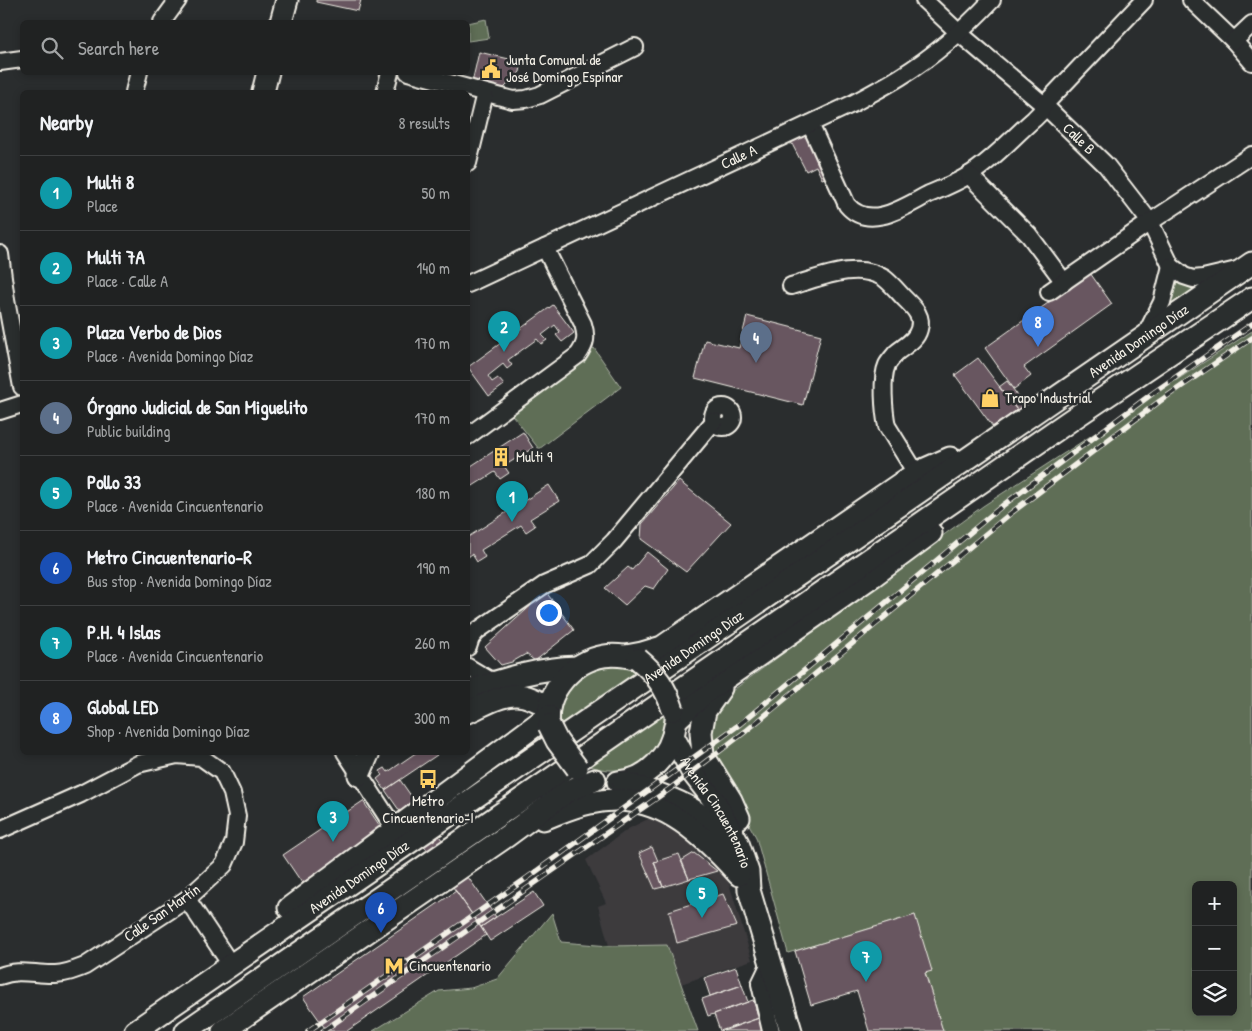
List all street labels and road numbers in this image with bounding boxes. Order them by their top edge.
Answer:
street label: Calle B [1058,118,1100,159]
street label: Calle A [717,139,760,174]
street label: Avenida Domingo Díaz [1084,298,1193,382]
street label: Avenida Domingo Díaz [639,604,748,688]
street label: Avenida Cincuentenario [676,753,757,871]
street label: Avenida Domingo Díaz [305,834,414,918]
street label: Calle San Martín [119,878,204,947]

